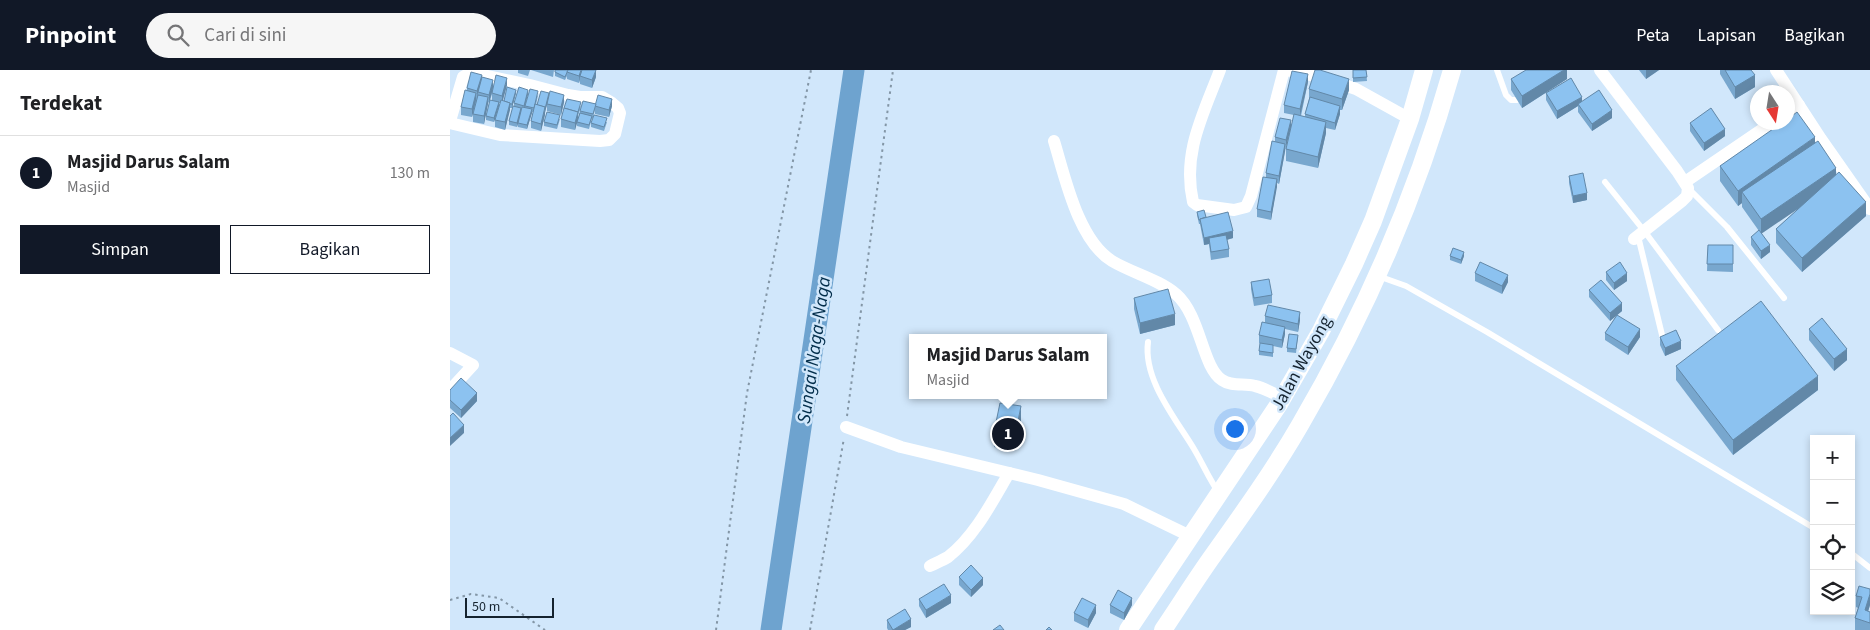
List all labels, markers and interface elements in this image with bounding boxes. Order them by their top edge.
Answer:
search box [146,13,496,58]
text: Pinpoint [25,18,116,53]
icon: search [164,21,192,49]
text: Cari di sini [204,22,287,49]
text: Peta [1636,23,1669,48]
text: Lapisan [1697,23,1756,48]
text: Bagikan [1784,23,1845,48]
north arrow [1750,85,1795,130]
text: Terdekat [20,88,102,118]
text: Masjid Darus Salam [67,149,230,176]
text: 1 [32,162,40,184]
text: 130 m [390,162,430,184]
text: Masjid [67,176,110,198]
button: Simpan [20,225,220,274]
button: Bagikan [230,225,430,274]
water label: Sungai Naga-Naga [791,275,838,425]
street label: Jalan Wayong [1265,311,1338,415]
popup [909,334,1107,399]
text: Masjid Darus Salam [926,342,1090,369]
text: Masjid [926,369,970,391]
pin: 1 [992,415,1024,453]
your location [1222,416,1248,442]
map controls [1810,435,1855,615]
button: + [1810,435,1855,480]
button: − [1810,480,1855,525]
button: locate [1810,525,1855,570]
button: layers [1810,570,1855,615]
scale bar [465,595,554,618]
text: 50 m [472,597,500,617]

